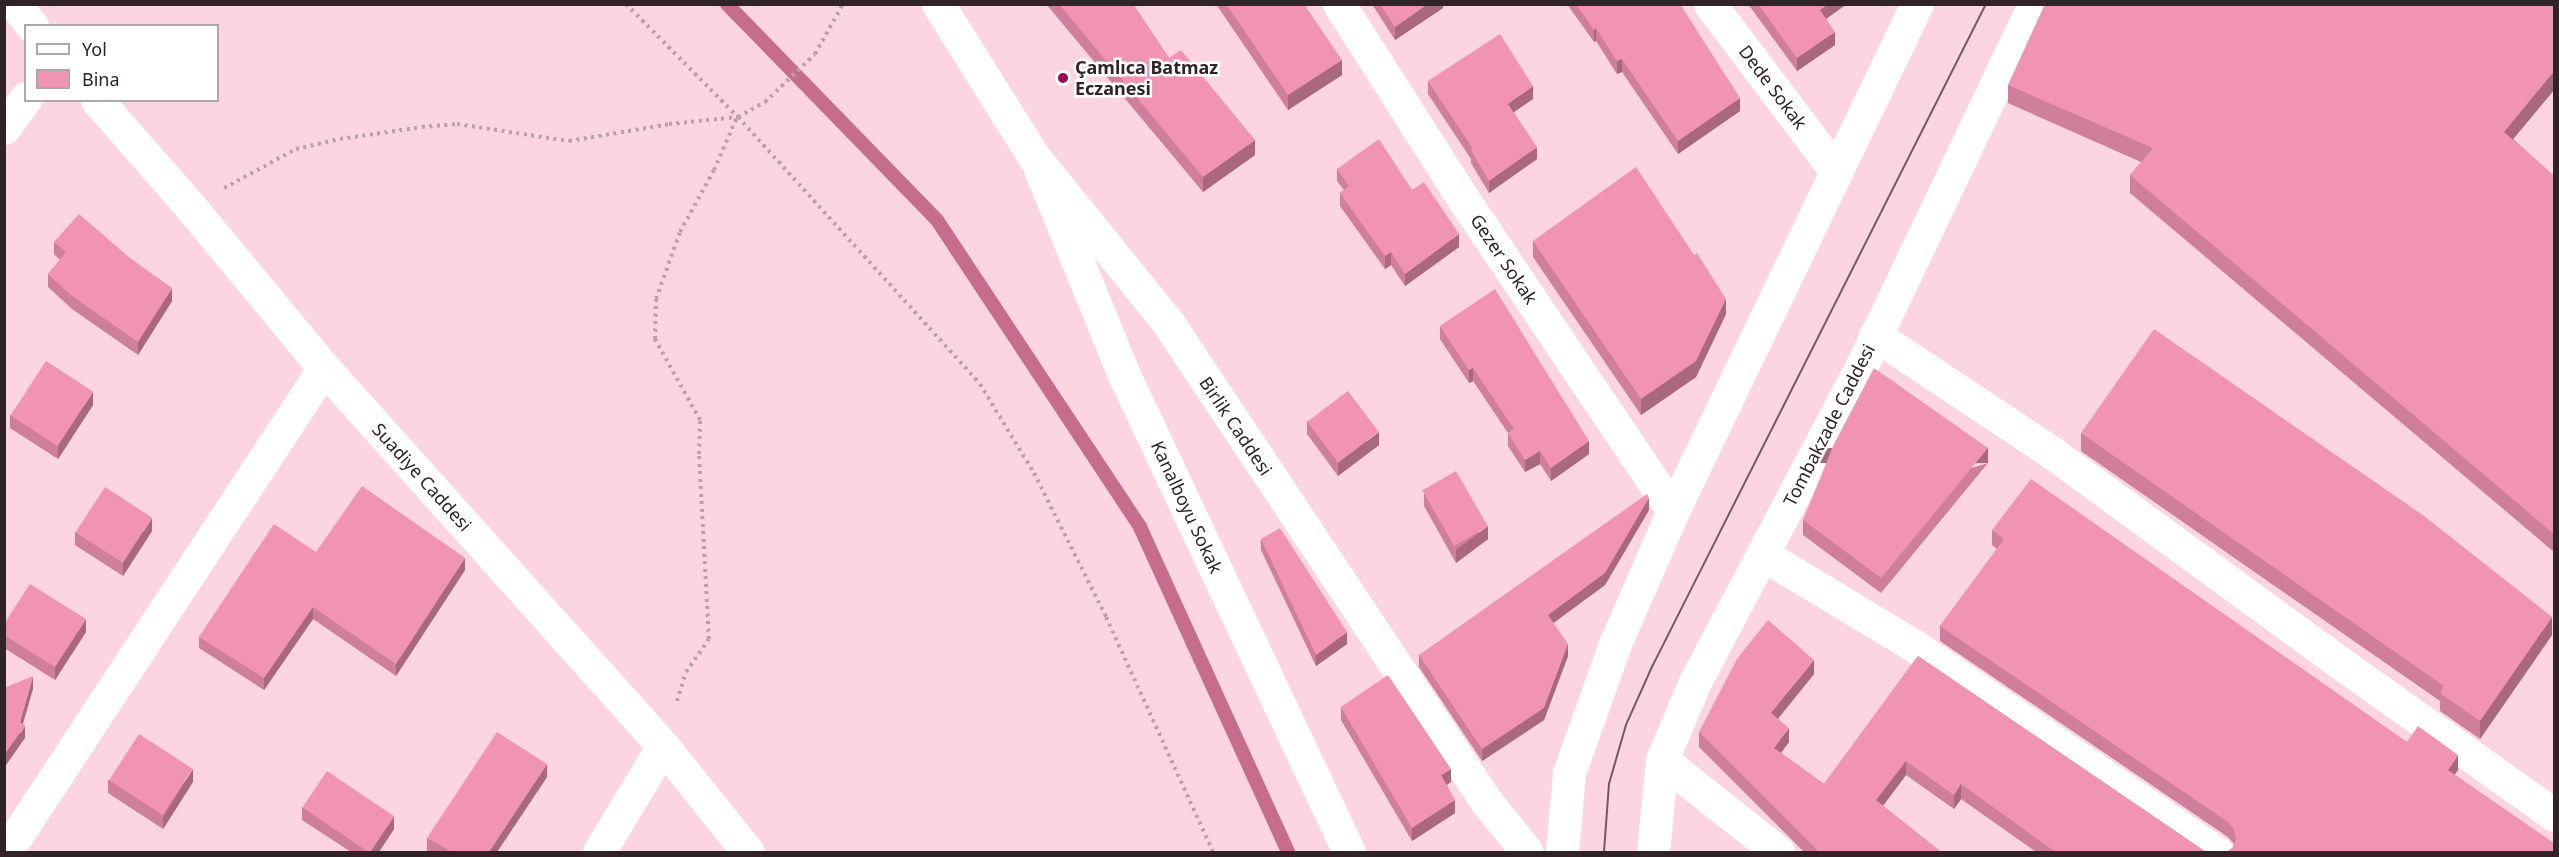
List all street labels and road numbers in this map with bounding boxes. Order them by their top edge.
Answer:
street label: Dede Sokak [1734,41,1812,133]
street label: Gezer Sokak [1466,210,1542,308]
street label: Tombakzade Caddesi [1779,340,1879,510]
street label: Birlik Caddesi [1195,373,1277,479]
street label: Suadiye Caddesi [368,419,476,535]
street label: Kanalboyu Sokak [1147,437,1227,577]

